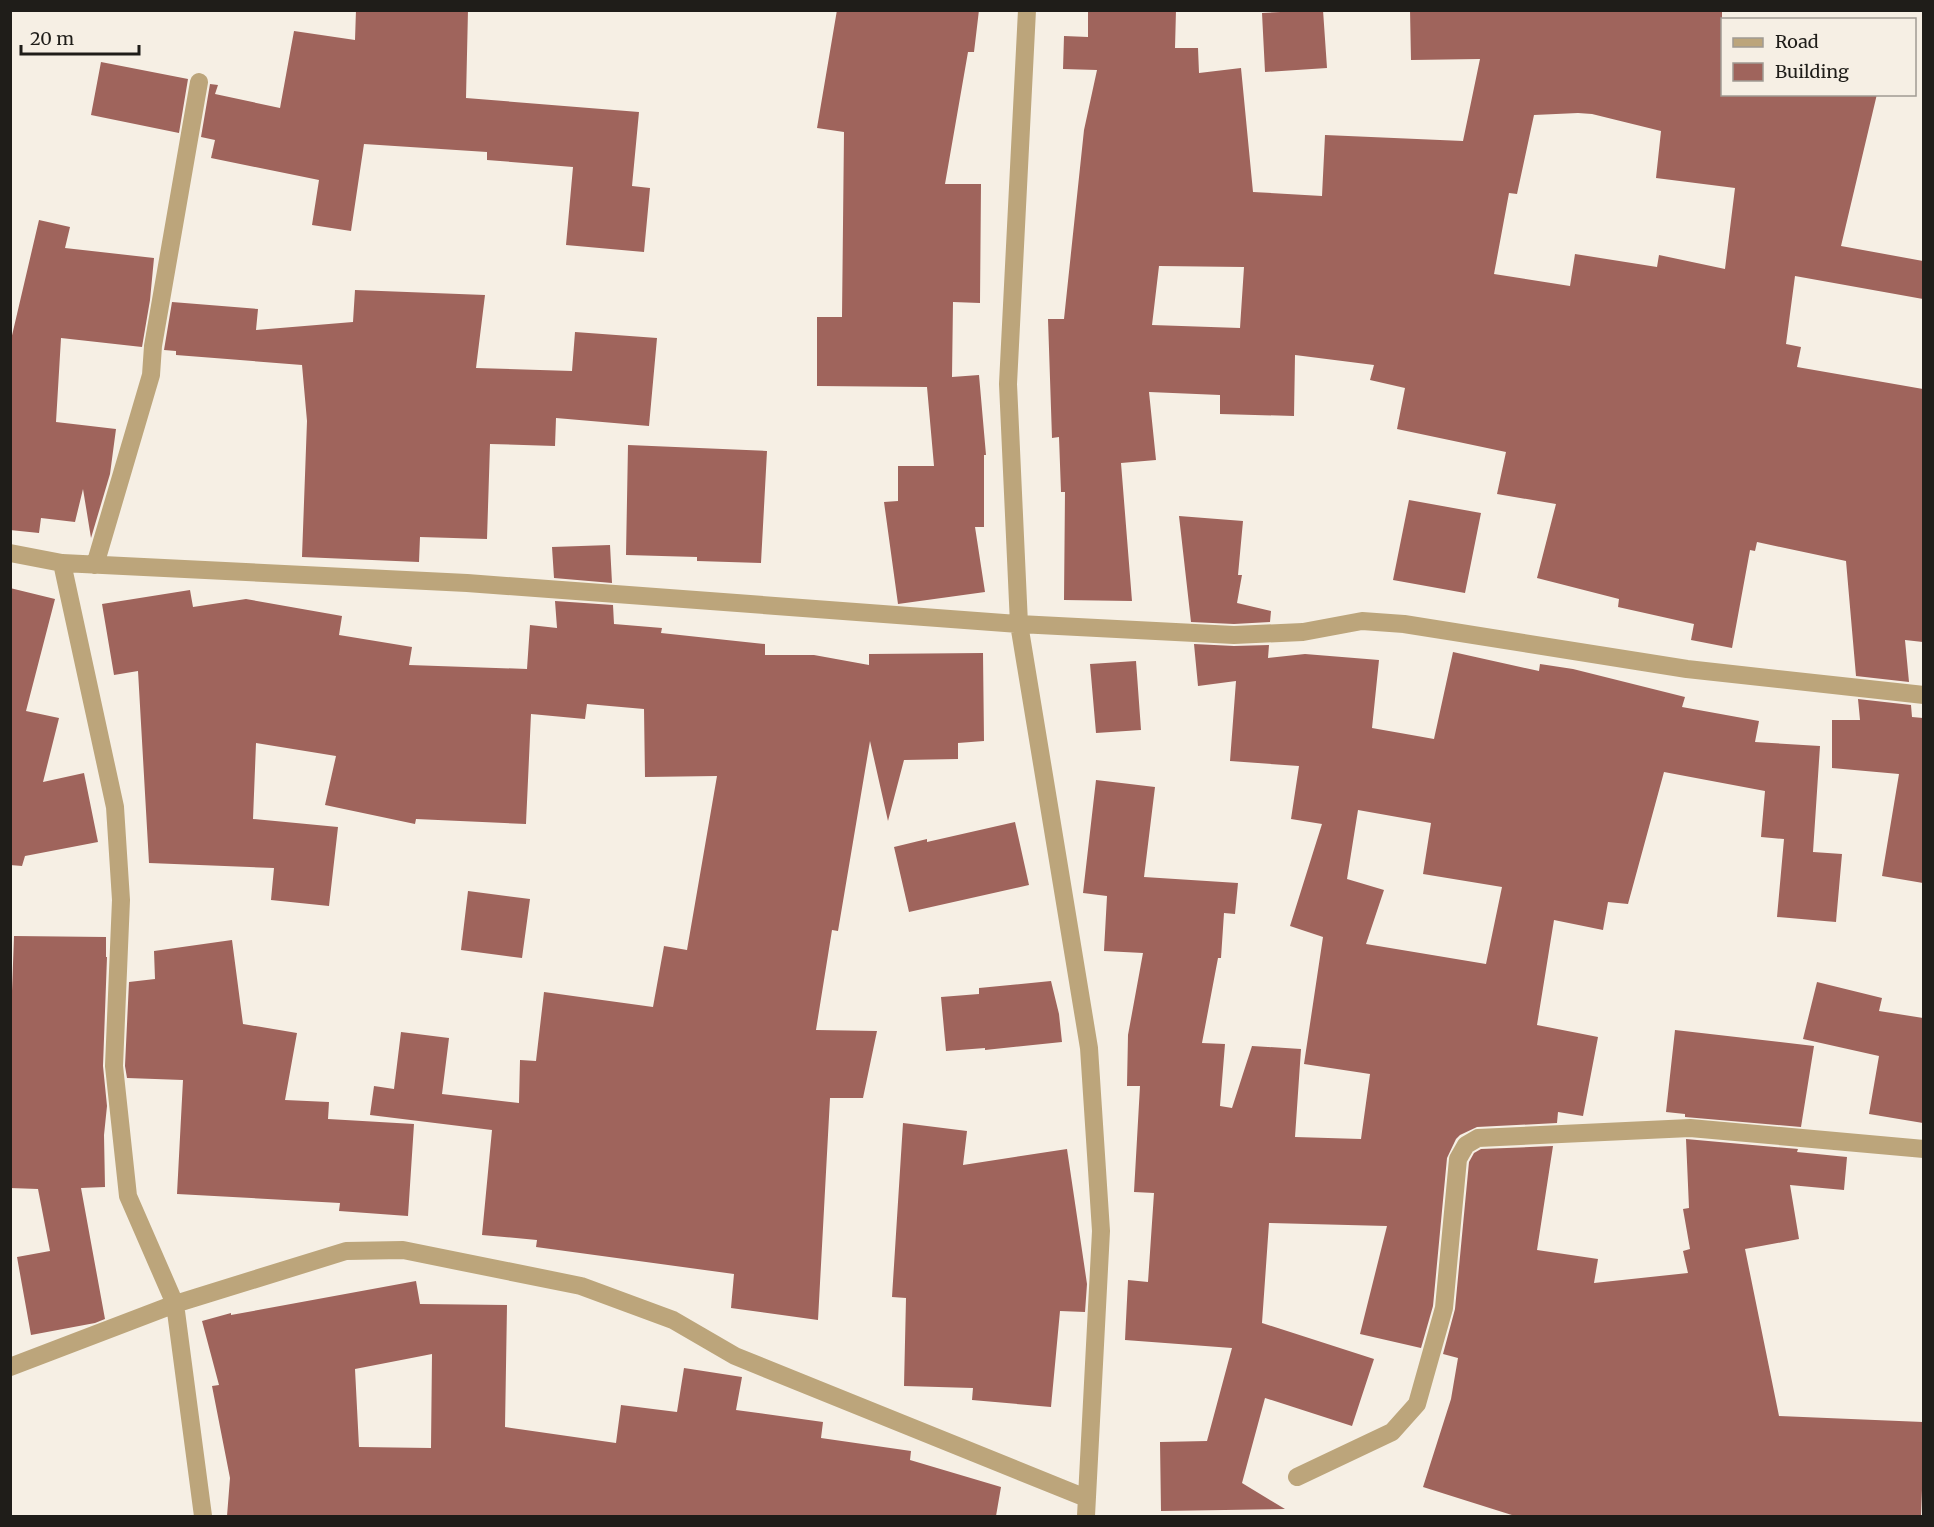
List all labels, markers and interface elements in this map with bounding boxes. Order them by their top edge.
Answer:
scale bar [21,18,140,56]
legend [1721,18,1916,96]
text: 20 m [30,27,74,50]
text: Road [1775,30,1819,53]
text: Building [1775,60,1849,83]

